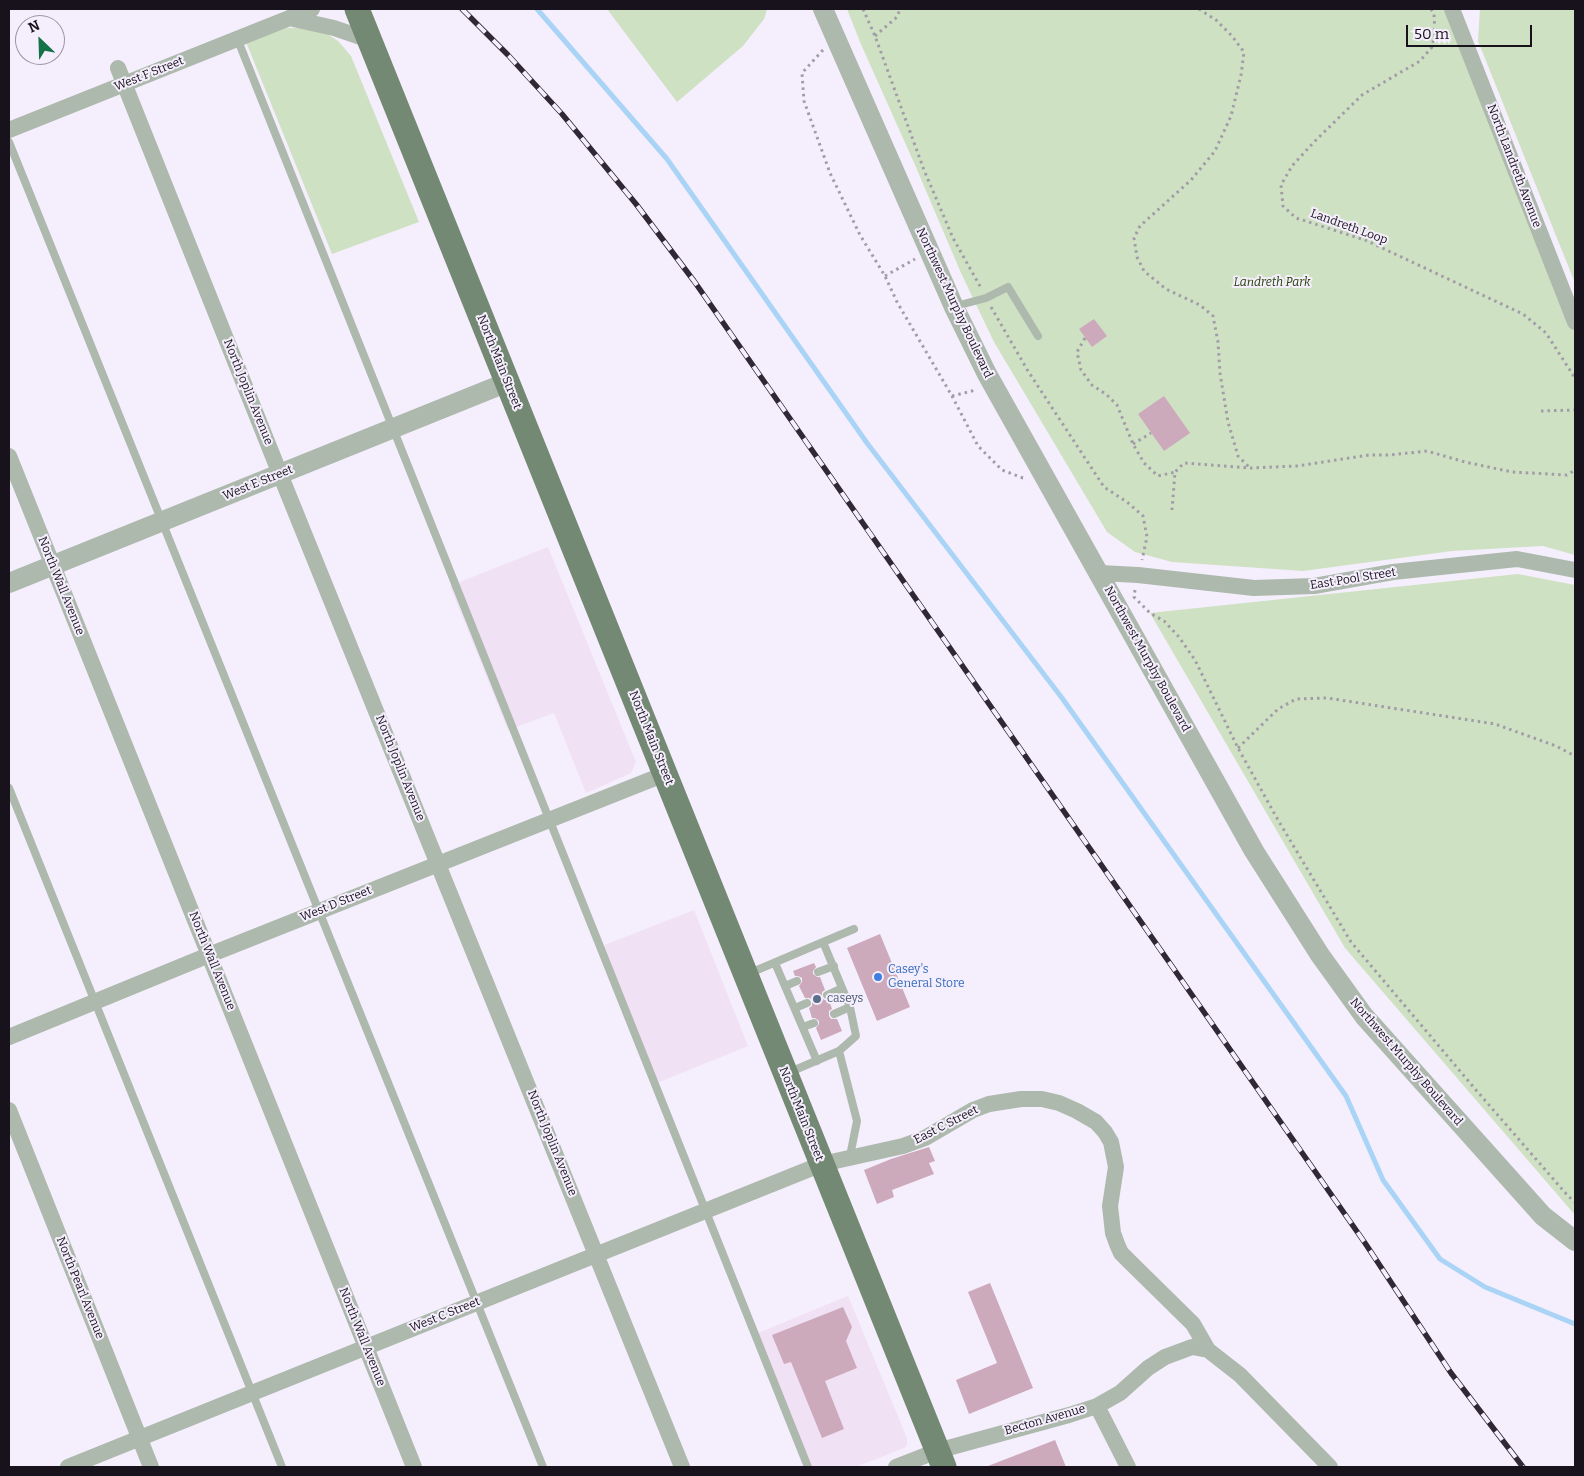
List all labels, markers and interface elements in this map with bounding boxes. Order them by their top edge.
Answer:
north arrow [15,15,65,65]
scale bar [1409,15,1535,47]
text: N [26,17,42,37]
text: 50 m [1414,25,1449,43]
street label: West F Street [112,54,186,94]
street label: North Landreth Avenue [1484,102,1544,230]
street label: Landreth Loop [1309,206,1389,248]
street label: Northwest Murphy Boulevard [913,226,995,380]
park label: Landreth Park [1234,276,1310,290]
street label: North Main Street [474,313,524,411]
street label: North Joplin Avenue [220,337,276,447]
street label: West E Street [221,462,295,504]
street label: North Wall Avenue [35,535,87,637]
street label: East Pool Street [1309,565,1397,593]
street label: Northwest Murphy Boulevard [1101,584,1193,734]
street label: North Main Street [626,689,676,787]
street label: North Joplin Avenue [372,713,428,823]
street label: West D Street [298,883,374,925]
street label: North Wall Avenue [186,910,238,1012]
place label: Casey's General Store [888,963,965,991]
marker: Casey's General Store [872,971,884,983]
place label: caseys [827,992,863,1006]
marker: caseys [811,993,823,1005]
street label: Northwest Murphy Boulevard [1347,995,1465,1129]
street label: North Main Street [776,1065,826,1163]
street label: North Joplin Avenue [524,1088,580,1198]
street label: East C Street [911,1103,981,1147]
street label: North Pearl Avenue [53,1235,107,1341]
street label: North Wall Avenue [336,1286,388,1388]
street label: West C Street [408,1294,482,1336]
street label: Becton Avenue [1003,1402,1087,1438]

